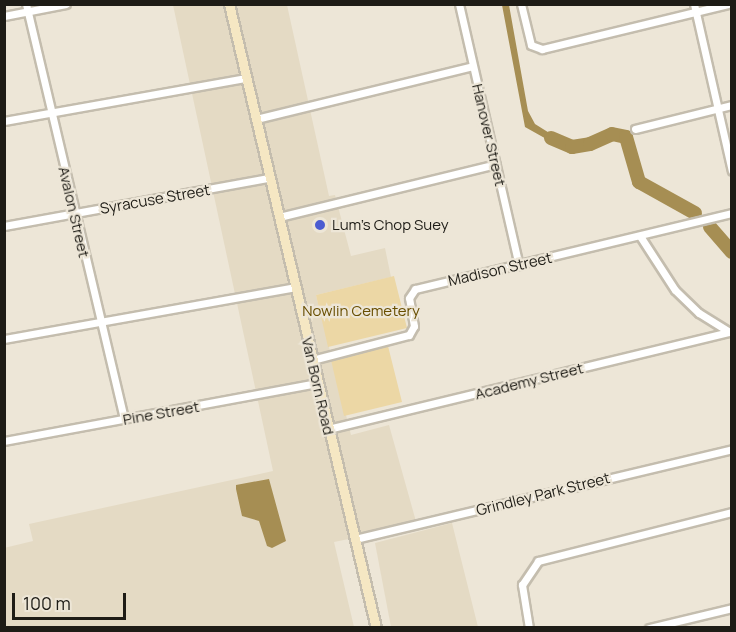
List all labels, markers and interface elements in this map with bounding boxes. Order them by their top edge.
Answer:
street label: Hanover Street [468,82,510,188]
street label: Avalon Street [55,165,93,259]
street label: Syracuse Street [99,180,211,218]
place label: Lum's Chop Suey [332,216,449,234]
marker: Lum's Chop Suey [313,218,327,232]
street label: Madison Street [446,248,554,290]
park label: Nowlin Cemetery [302,302,420,320]
street label: Van Born Road [298,335,338,437]
street label: Academy Street [473,359,585,403]
street label: Pine Street [121,397,201,429]
street label: Grindley Park Street [474,469,612,519]
scale bar [15,581,129,619]
text: 100 m [23,591,71,615]

